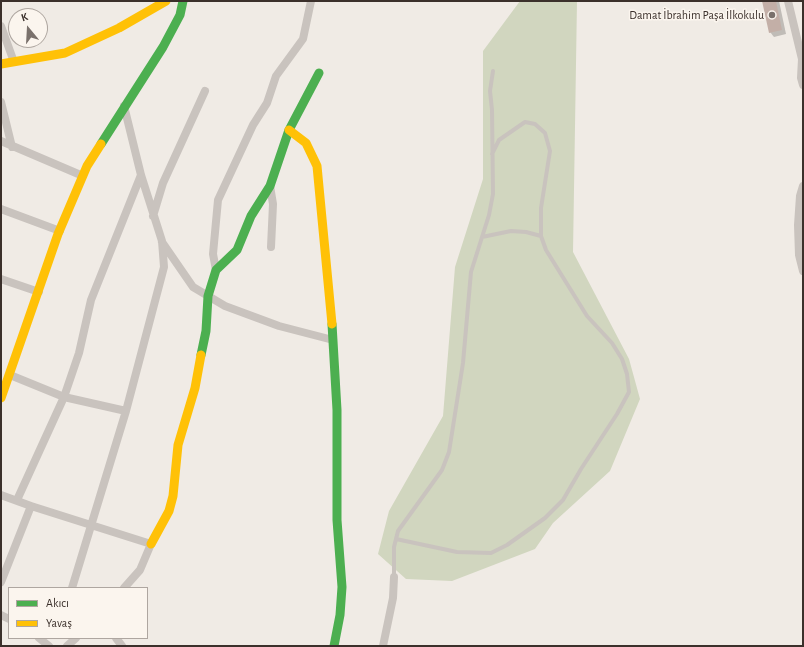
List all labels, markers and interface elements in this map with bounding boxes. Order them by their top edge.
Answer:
north arrow [8,8,48,48]
place label: Damat İbrahim Paşa İlkokulu [629,8,764,22]
marker: Damat İbrahim Paşa İlkokulu [767,10,777,20]
text: K [20,11,29,23]
legend [8,587,148,639]
text: Akıcı [46,597,69,609]
text: Yavaş [46,617,72,629]

